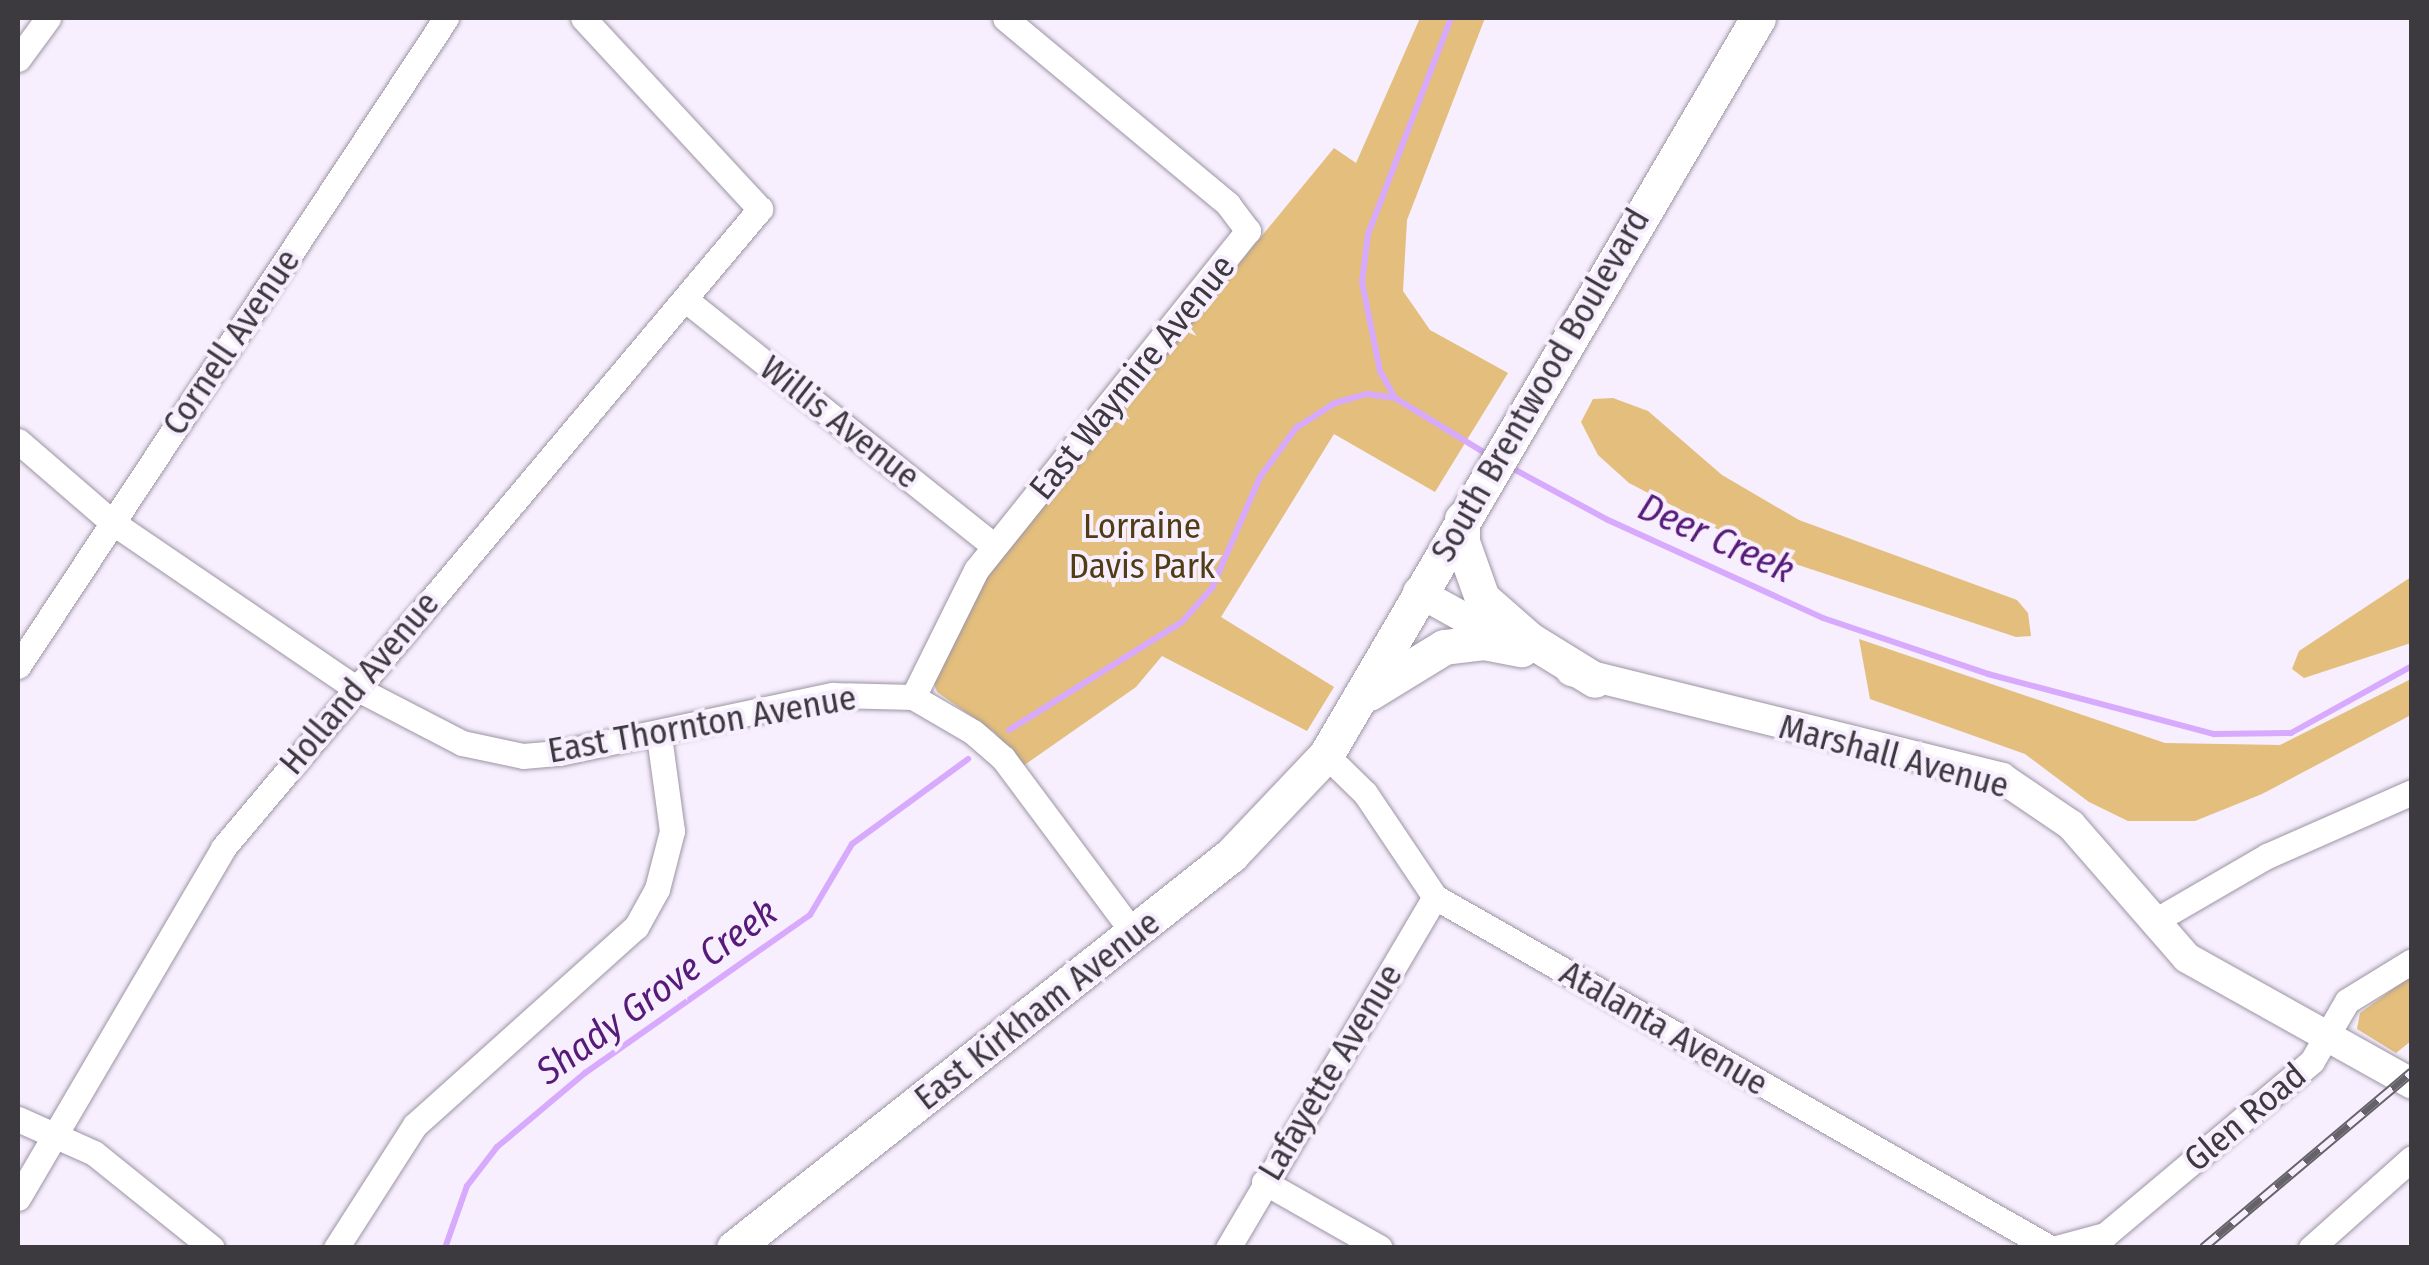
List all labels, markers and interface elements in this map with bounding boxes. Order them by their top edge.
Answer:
street label: South Brentwood Boulevard [1422,201,1658,569]
street label: Cornell Avenue [153,241,309,443]
street label: East Waymire Avenue [1020,246,1244,508]
street label: Willis Avenue [752,347,928,497]
water label: Deer Creek [1631,485,1801,593]
park label: Lorraine Davis Park [1069,505,1215,587]
street label: Holland Avenue [270,583,448,783]
street label: East Thornton Avenue [545,676,859,772]
street label: Marshall Avenue [1775,705,2013,807]
water label: Shady Grove Creek [528,889,786,1095]
street label: East Kirkham Avenue [906,901,1168,1119]
street label: Atalanta Avenue [1553,952,1775,1104]
street label: Lafayette Avenue [1249,956,1411,1188]
street label: Glen Road [2176,1054,2314,1180]

